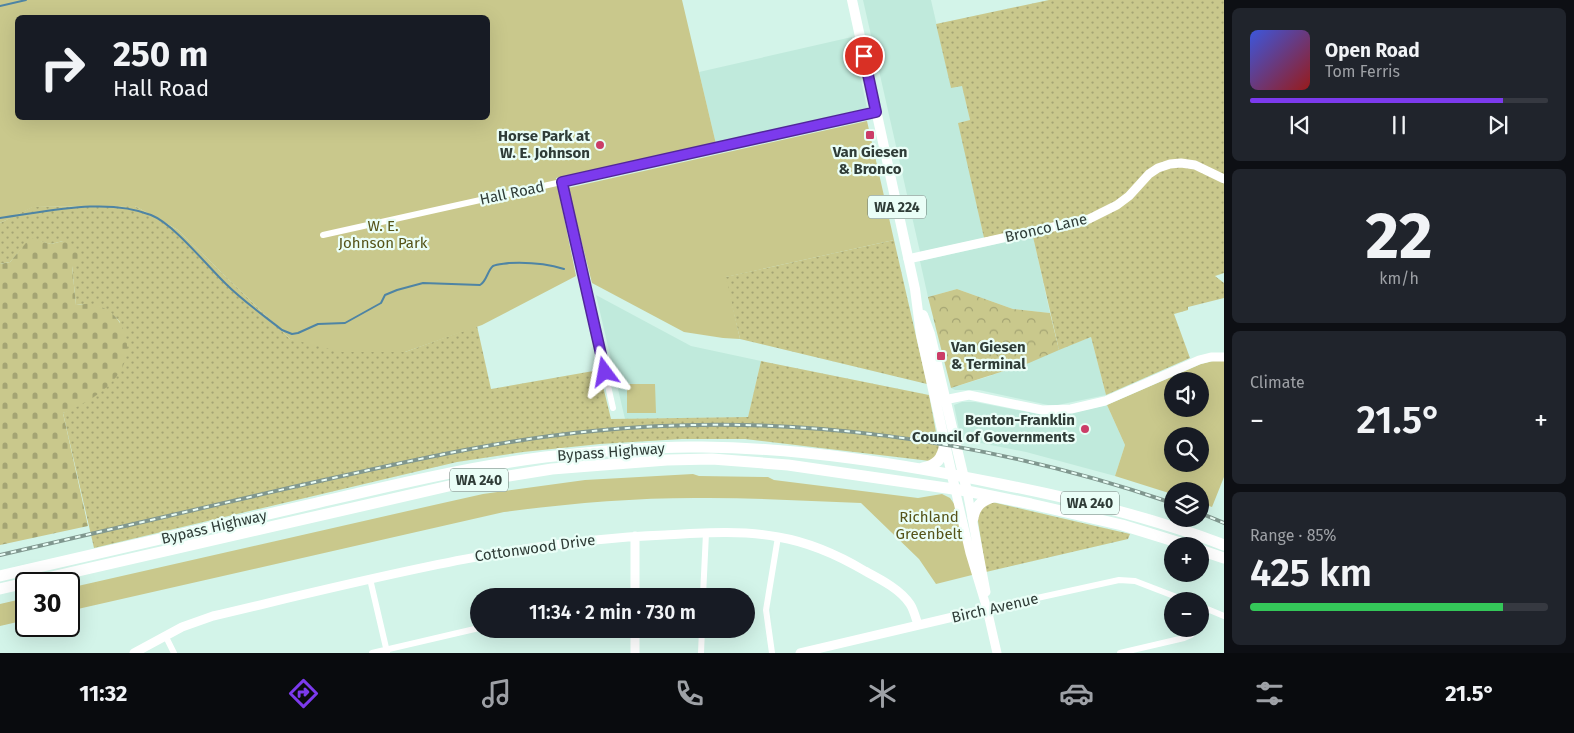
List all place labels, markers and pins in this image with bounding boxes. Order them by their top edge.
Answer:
pin [843,35,885,77]
place label: Horse Park at W. E. Johnson [498,127,590,162]
marker: Van Giesen & Bronco [864,129,876,141]
marker: Horse Park at W. E. Johnson [594,139,606,151]
place label: Van Giesen & Bronco [832,143,907,178]
place label: Van Giesen & Terminal [950,338,1026,373]
marker: Van Giesen & Terminal [935,350,947,362]
place label: Benton-Franklin Council of Governments [912,411,1075,446]
marker: Benton-Franklin Council of Governments [1079,423,1091,435]

